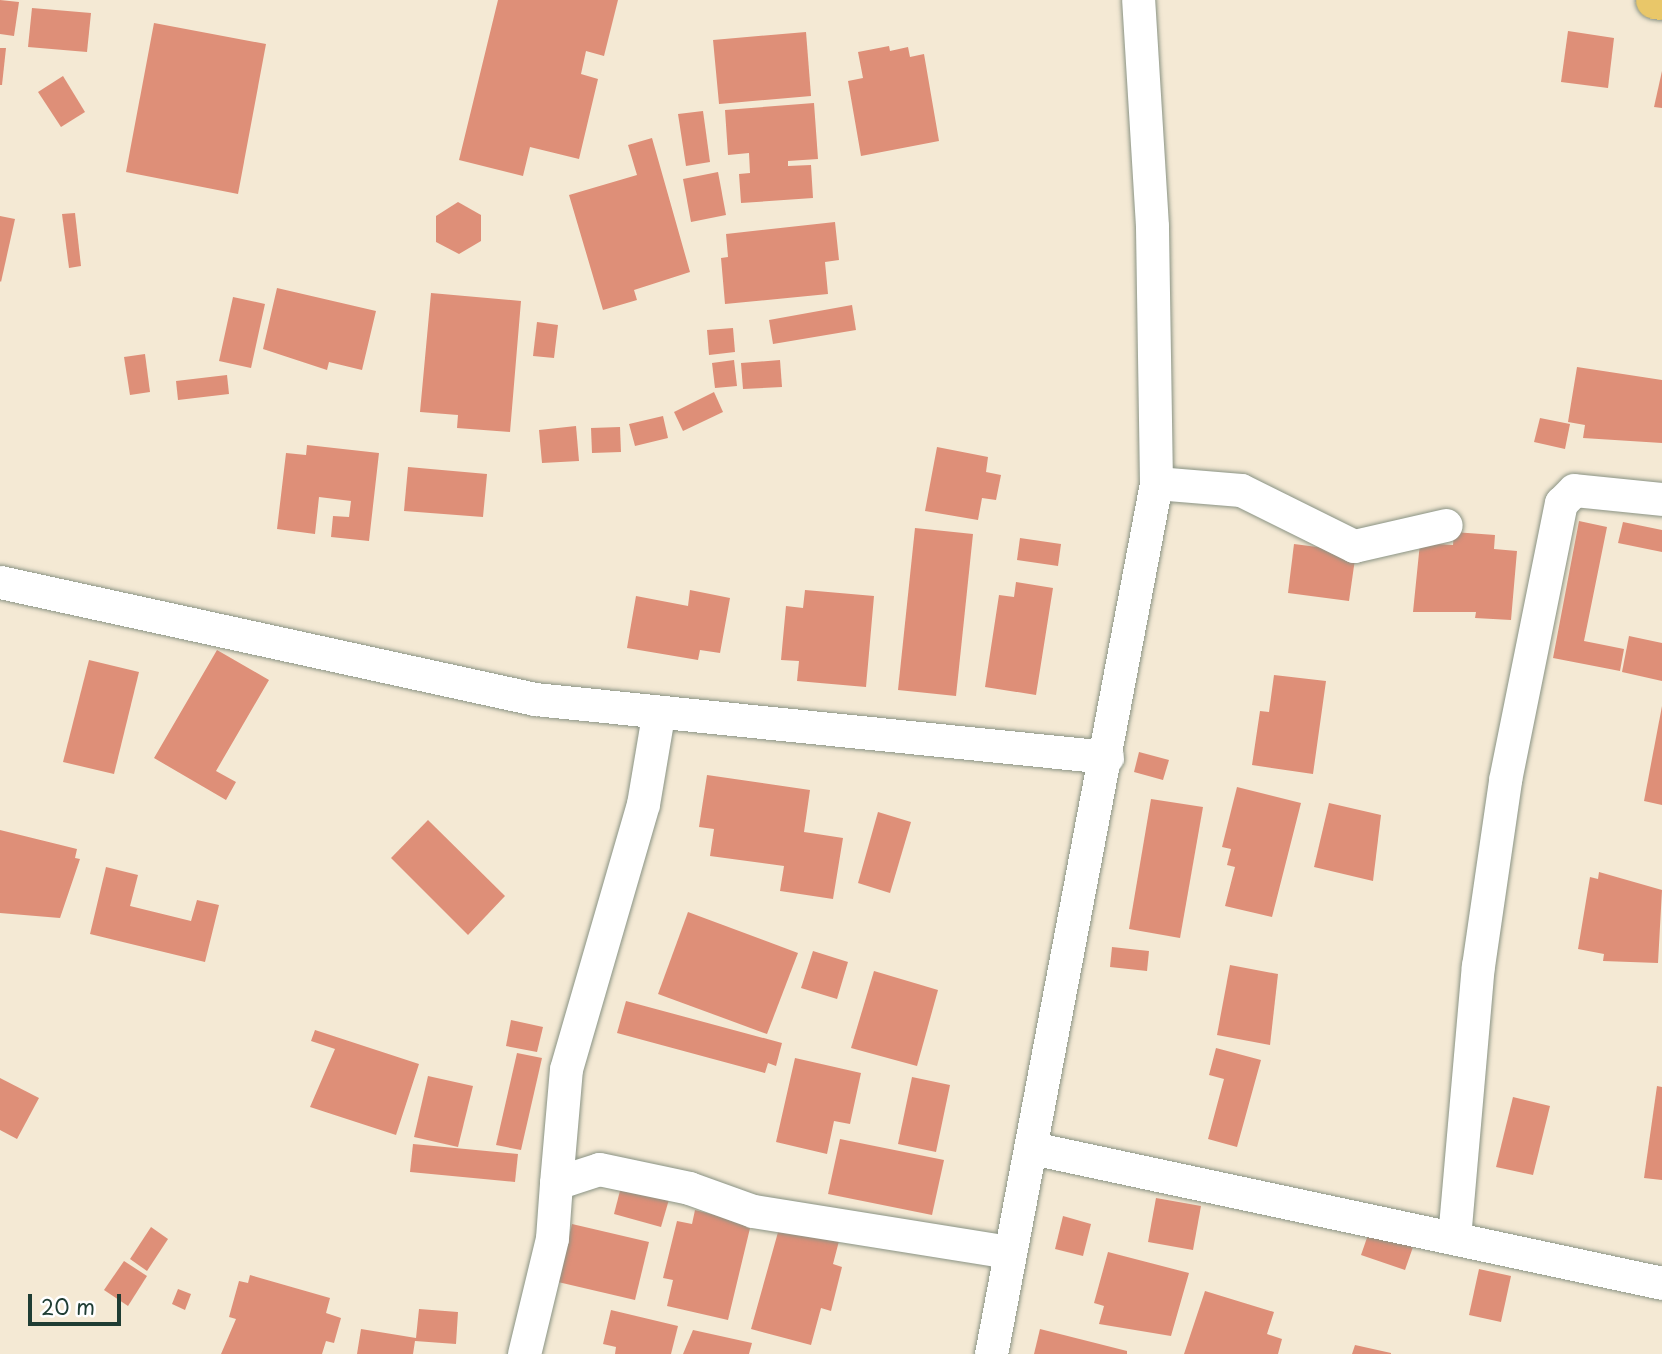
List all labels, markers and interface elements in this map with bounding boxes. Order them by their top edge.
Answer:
scale bar [32,1280,124,1324]
text: 20 m [41,1290,95,1322]

